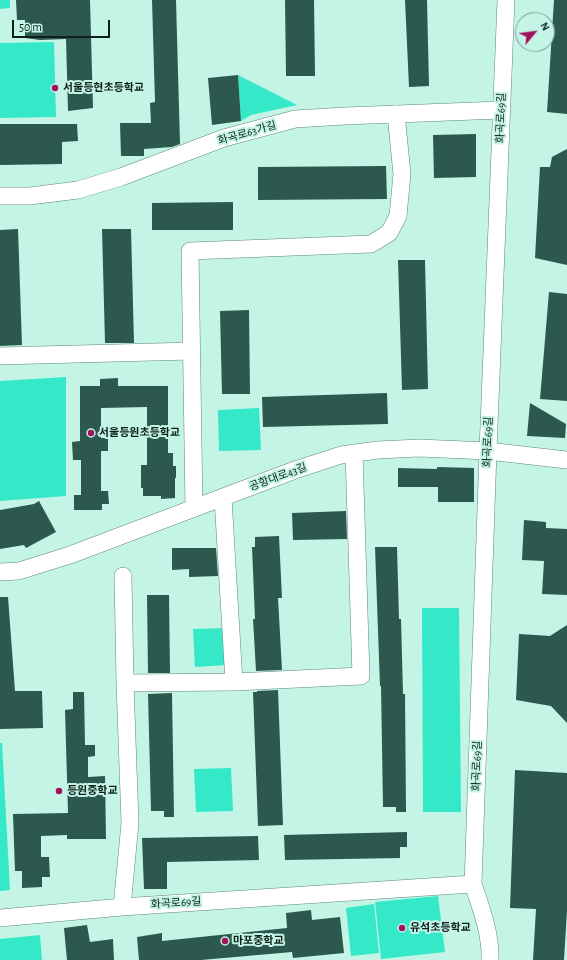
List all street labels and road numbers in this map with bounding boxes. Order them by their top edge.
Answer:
street label: 화곡로69길 [494,92,508,144]
street label: 화곡로63가길 [216,118,278,148]
street label: 화곡로69길 [481,416,495,468]
street label: 공항대로43길 [247,460,309,494]
street label: 화곡로69길 [470,740,484,792]
street label: 화곡로69길 [150,895,202,911]

